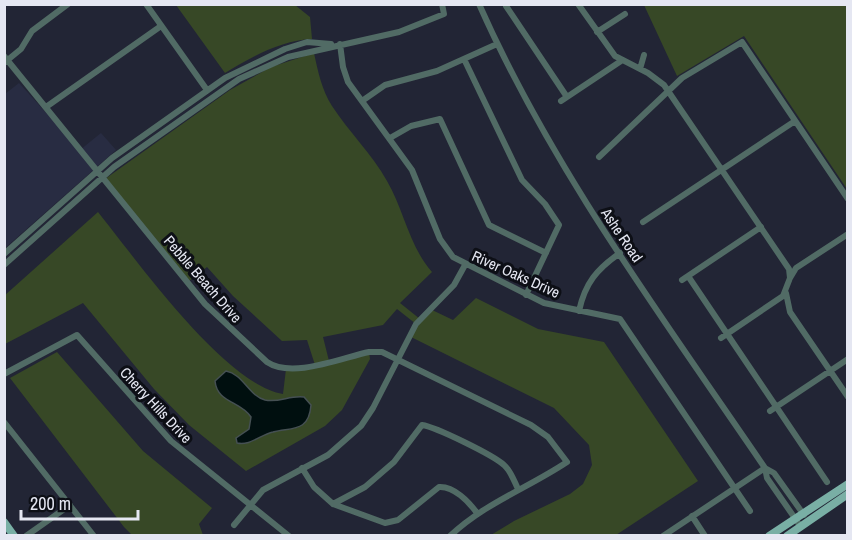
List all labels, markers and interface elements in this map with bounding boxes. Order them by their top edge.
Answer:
street label: Ashe Road [596,203,648,266]
street label: Pebble Beach Drive [159,231,247,327]
street label: River Oaks Drive [469,245,563,303]
street label: Cherry Hills Drive [115,362,197,448]
scale bar [21,483,138,521]
text: 200 m [30,491,71,516]

